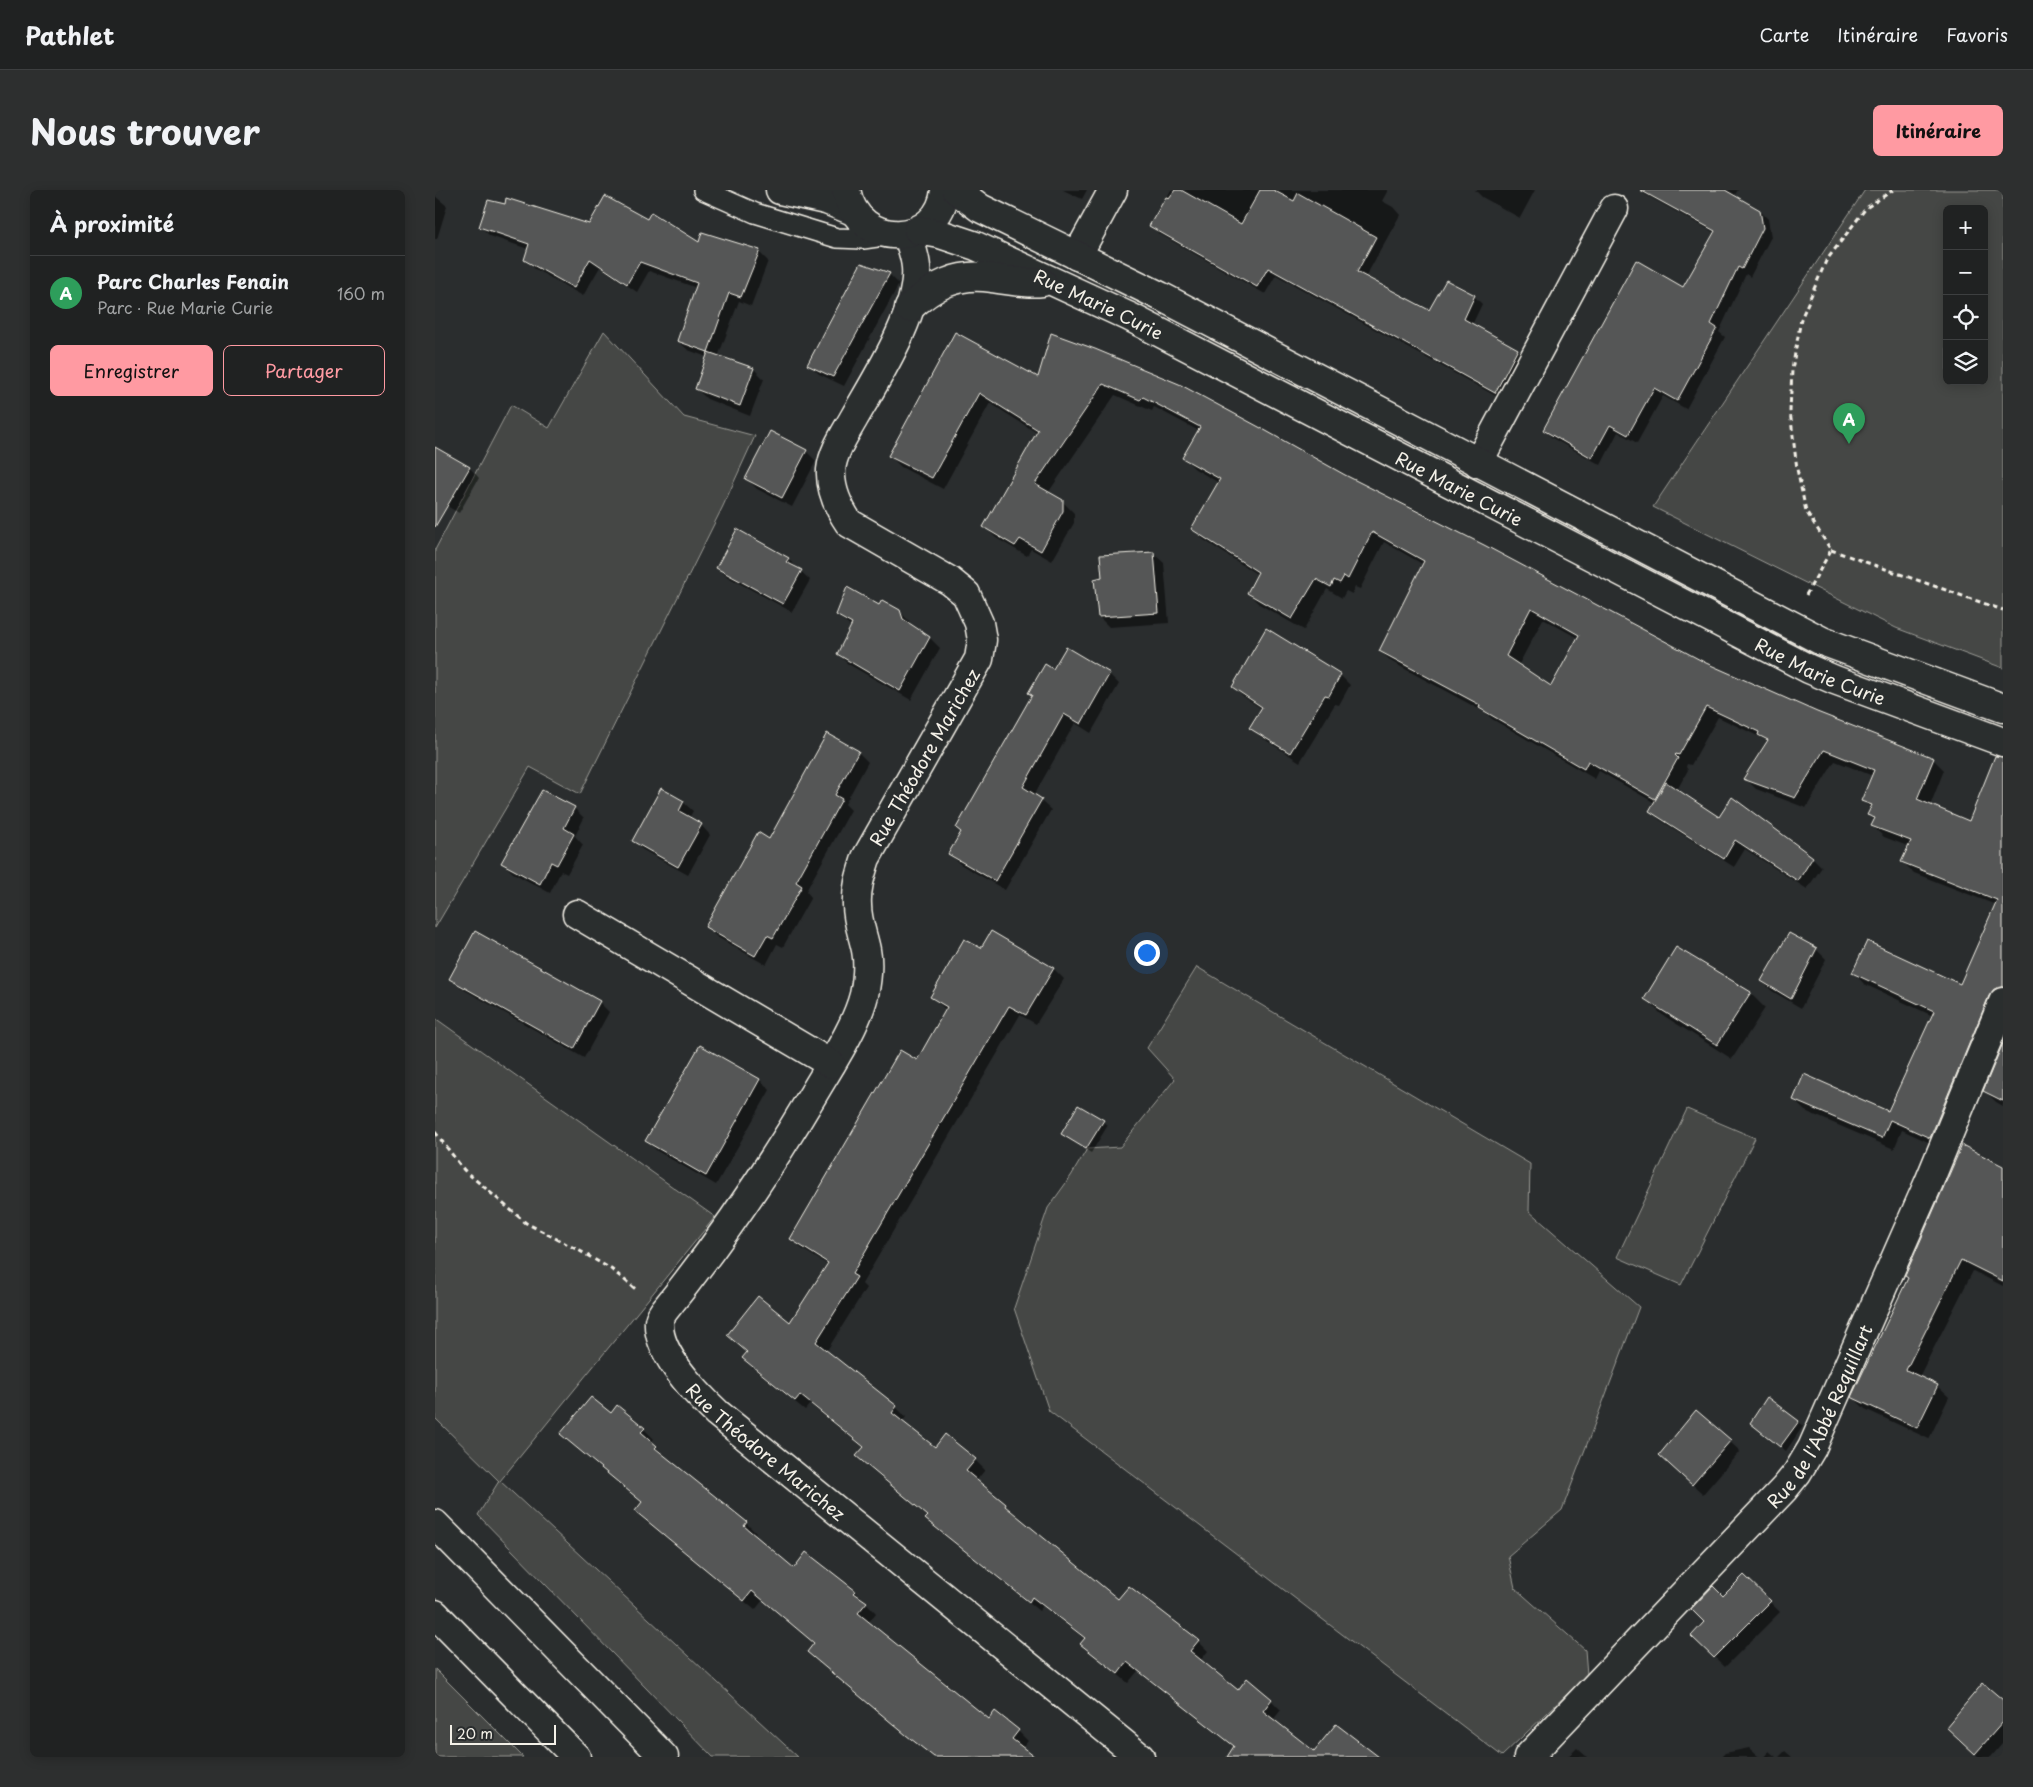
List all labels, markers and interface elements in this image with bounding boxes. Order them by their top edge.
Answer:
text: Pathlet [25,17,115,53]
text: Carte [1759,21,1809,48]
text: Itinéraire [1837,21,1918,48]
text: Favoris [1946,21,2008,48]
text: Nous trouver [30,104,260,157]
button: Itinéraire [1873,105,2003,156]
map controls [1943,205,1988,385]
button: + [1943,205,1988,250]
text: À proximité [50,207,174,239]
button: − [1943,250,1988,295]
street label: Rue Marie Curie [1030,261,1168,346]
text: Parc Charles Fenain [97,267,289,295]
text: A [60,281,72,305]
text: 160 m [337,281,385,305]
text: Parc · Rue Marie Curie [97,295,273,319]
button: locate [1943,295,1988,340]
button: layers [1943,340,1988,385]
button: Enregistrer [50,345,213,396]
button: Partager [223,345,385,396]
pin: A [1833,403,1865,444]
street label: Rue Marie Curie [1391,444,1528,532]
street label: Rue Marie Curie [1751,630,1889,711]
street label: Rue Théodore Marichez [862,663,986,851]
your location [1134,940,1160,966]
street label: Rue de l'Abbé Requillart [1760,1320,1878,1514]
street label: Rue Théodore Marichez [680,1376,852,1526]
scale bar [450,1722,556,1745]
text: 20 m [457,1723,493,1744]

